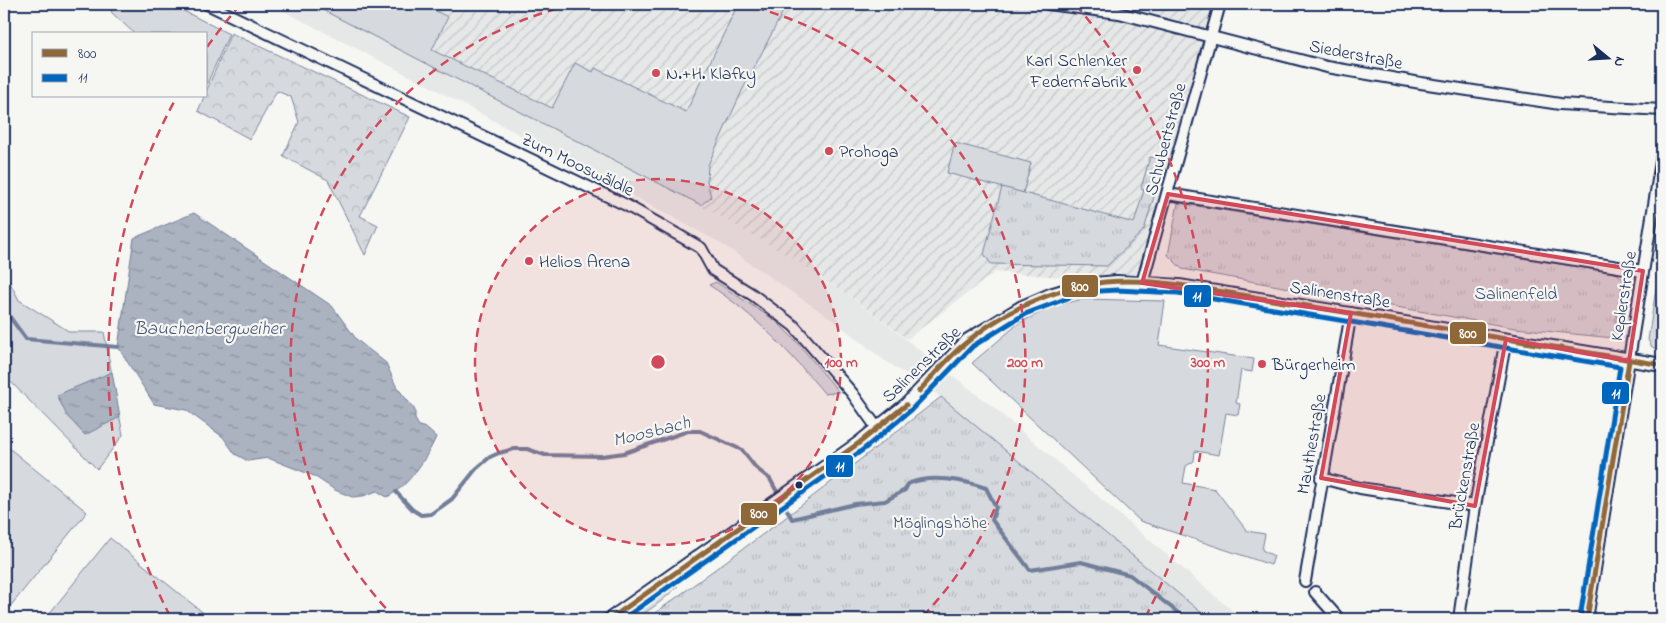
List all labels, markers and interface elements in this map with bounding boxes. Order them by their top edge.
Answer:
legend [32,32,208,98]
north arrow [1584,32,1634,82]
street label: Siederstraße [1307,34,1405,78]
text: 800 [78,43,97,65]
place label: Karl Schlenker Federnfabrik [1026,49,1127,96]
text: N [1607,54,1630,69]
place label: N.+H. Klafky [666,62,756,88]
marker: Karl Schlenker Federnfabrik [1131,64,1143,76]
text: 11 [78,67,88,89]
marker: N.+H. Klafky [650,67,662,79]
street label: Schubertstraße [1139,79,1195,199]
street label: Zum Mooswäldle [516,127,639,205]
place label: Prohoga [839,140,898,167]
marker: Prohoga [823,145,835,157]
street label: Keplerstraße [1605,249,1645,343]
place label: Helios Arena [539,250,630,276]
marker: Helios Arena [523,255,535,267]
line badge: 800 [1061,274,1099,298]
street label: Salinenstraße [1288,275,1393,317]
text: 800 [1070,277,1089,298]
park label: Salinenfeld [1475,282,1557,308]
line badge: 11 [1183,284,1212,308]
text: 11 [1193,287,1202,308]
water label: Bauchenbergweiher [134,316,286,344]
street label: Salinenstraße [877,320,969,410]
line badge: 800 [1449,321,1487,345]
text: 800 [1458,324,1477,345]
text: 100 m [824,352,858,374]
text: 200 m [1006,352,1043,374]
text: 300 m [1190,352,1226,374]
centre of rings [649,353,667,371]
place label: Bürgerheim [1271,353,1356,380]
marker: Bürgerheim [1256,358,1268,370]
line badge: 11 [1601,381,1630,405]
text: 11 [1612,384,1621,405]
street label: Mauthestraße [1291,391,1335,497]
water label: Moosbach [610,410,694,455]
street label: Brückenstraße [1444,420,1488,533]
line badge: 11 [825,454,854,478]
text: 11 [836,457,845,478]
unlabelled marker [794,480,804,490]
line badge: 800 [740,502,778,526]
text: 800 [749,504,768,525]
park label: Möglingshöhe [893,511,988,538]

